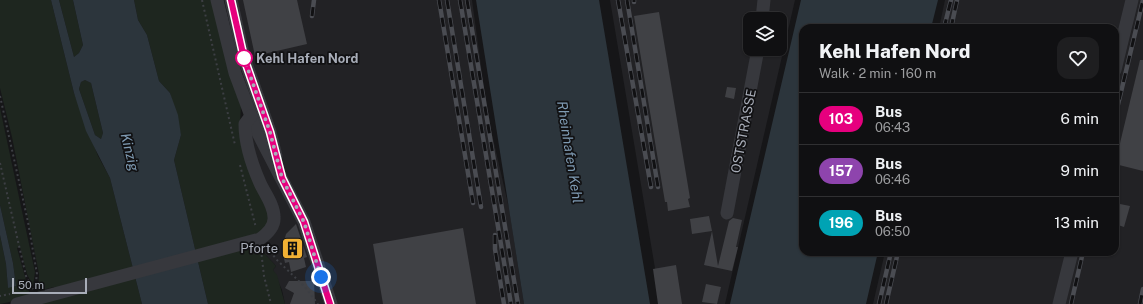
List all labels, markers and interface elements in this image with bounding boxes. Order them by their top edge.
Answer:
map controls [743,12,787,56]
button: layers [743,12,787,56]
button: heart [1057,37,1099,79]
text: Kehl Hafen Nord [819,40,970,62]
marker: Kehl Hafen Nord [235,49,253,67]
place label: Kehl Hafen Nord [256,51,359,66]
text: Walk · 2 min · 160 m [819,66,936,81]
street label: OSTSTRASSE [728,88,759,174]
water label: Rheinhafen Kehl [554,100,586,204]
text: Bus [875,103,902,120]
text: 6 min [1061,110,1099,127]
text: 103 [829,111,853,127]
text: 06:43 [875,120,910,135]
water label: Kinzig [118,131,143,173]
text: Bus [875,155,902,172]
text: 9 min [1061,162,1099,179]
text: 157 [829,163,853,179]
text: 06:46 [875,172,910,187]
text: Bus [875,207,902,224]
text: 13 min [1054,214,1099,231]
text: 196 [829,215,853,231]
text: 06:50 [875,224,910,239]
building icon: Pforte [280,235,306,261]
place label: Pforte [240,241,278,256]
your location [311,267,331,287]
scale bar [12,276,87,295]
text: 50 m [18,279,44,291]

